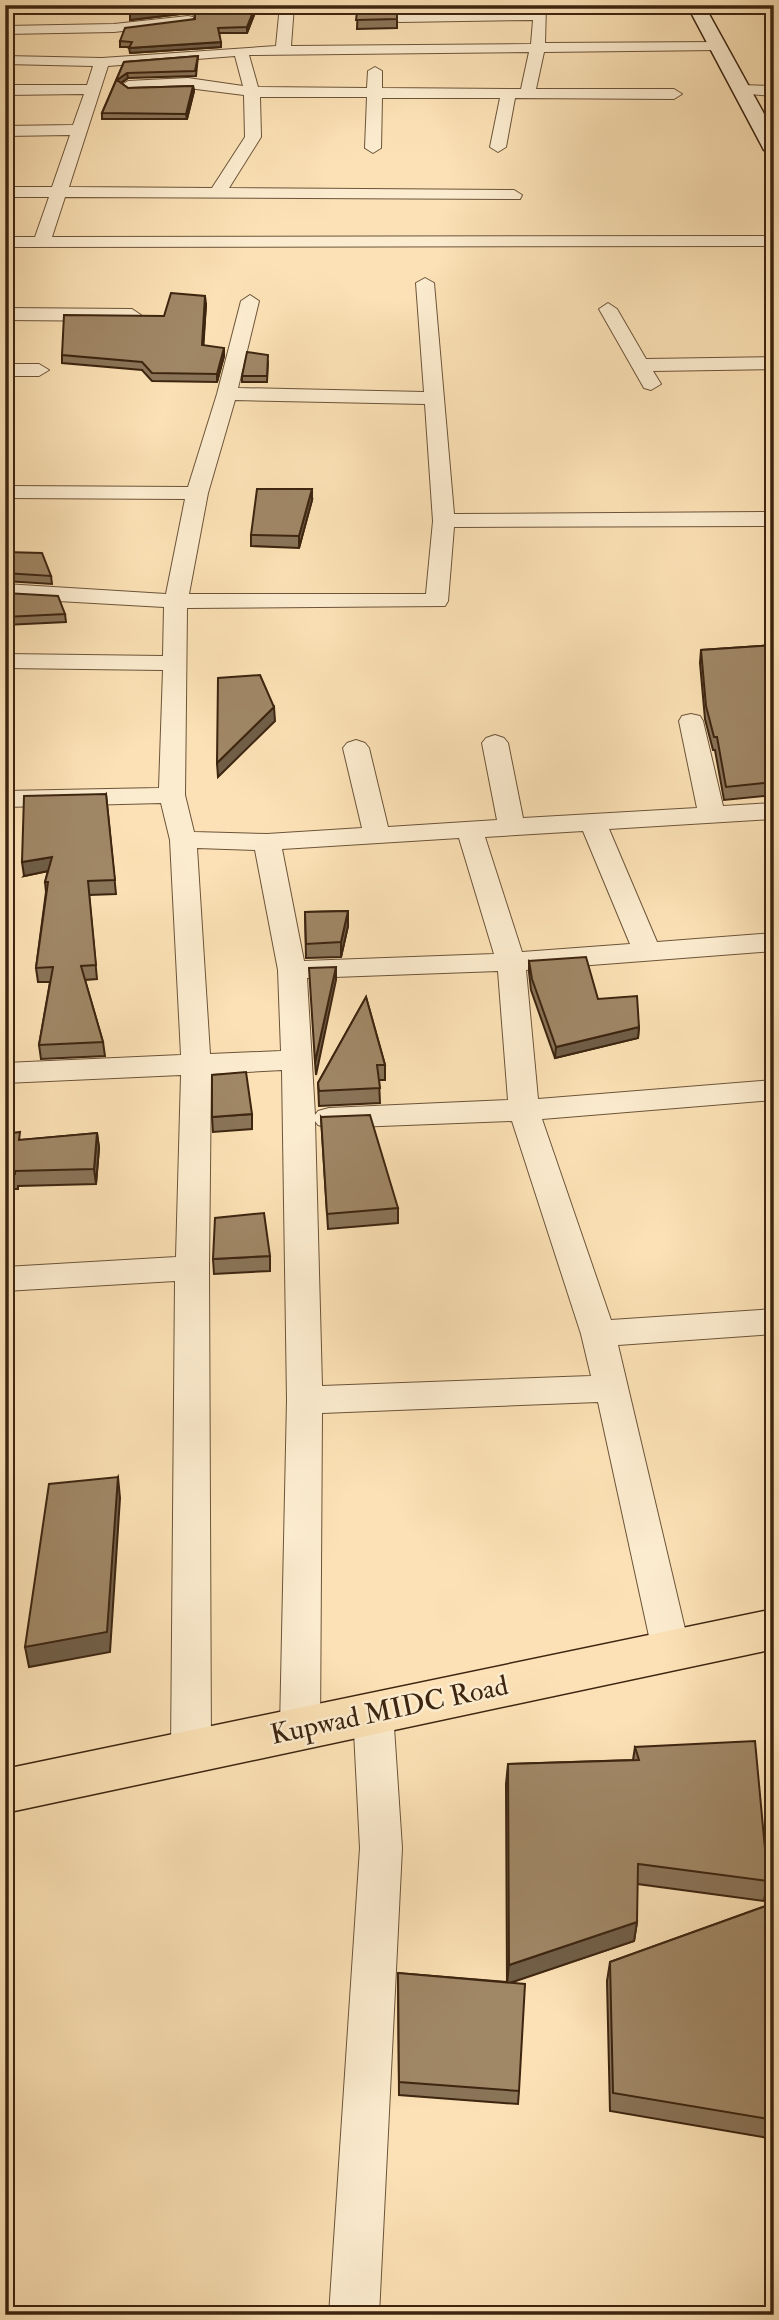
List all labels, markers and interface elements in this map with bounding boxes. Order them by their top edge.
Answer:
street label: Kupwad MIDC Road [267,1668,512,1753]

